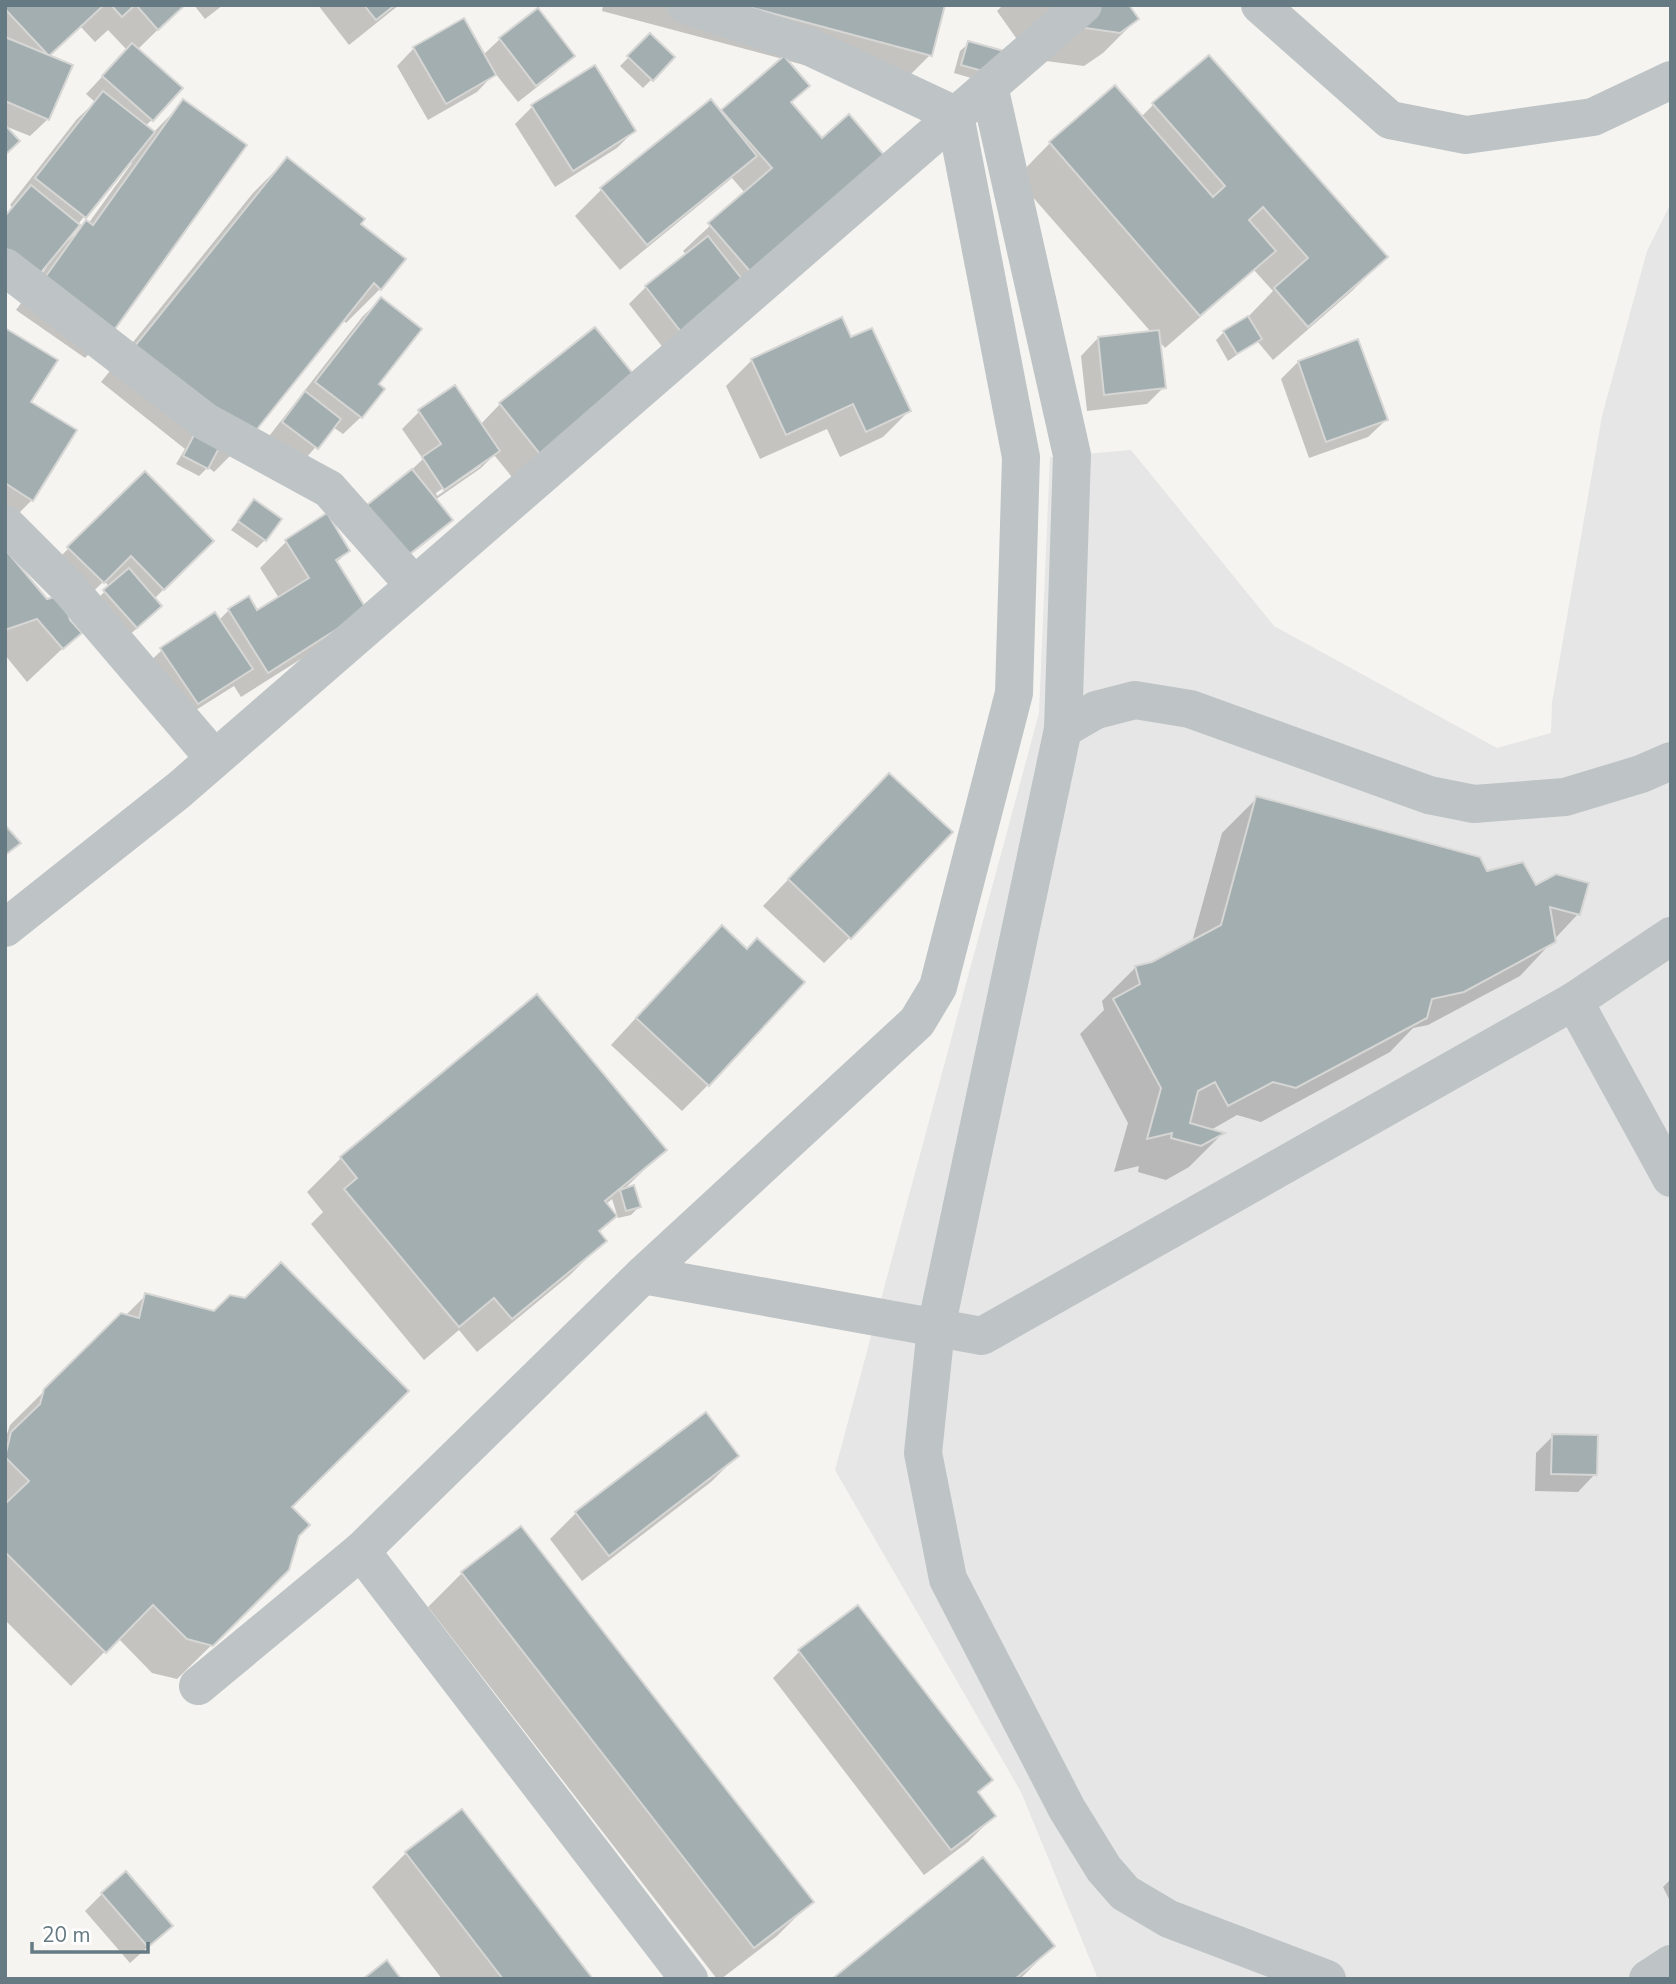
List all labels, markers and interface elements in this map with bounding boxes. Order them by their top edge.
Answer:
scale bar [32,1910,147,1954]
text: 20 m [42,1921,91,1949]

